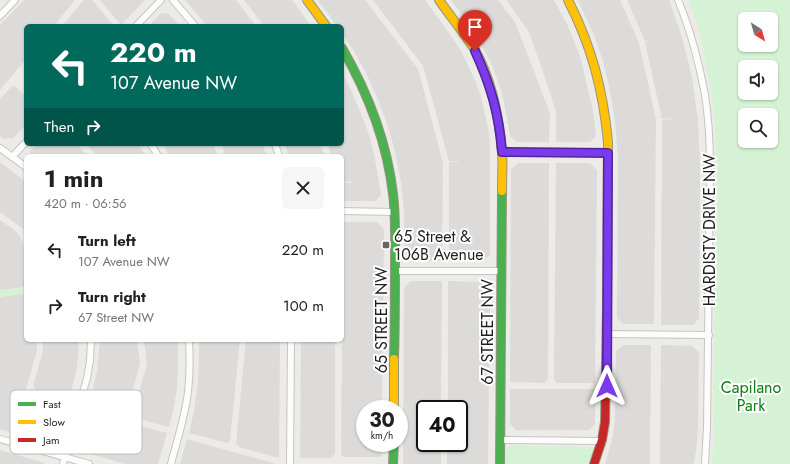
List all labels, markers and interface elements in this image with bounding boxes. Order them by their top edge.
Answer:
pin [458,10,492,51]
north arrow [738,12,778,52]
map controls [738,12,778,148]
icon: arrive [464,16,486,38]
text: 220 m [110,32,197,73]
icon: left [44,40,96,92]
button: sound [738,60,778,100]
text: 107 Avenue NW [110,70,237,96]
button: search [738,108,778,148]
text: Then [44,116,74,138]
icon: right [82,116,104,138]
street label: HARDISTY DRIVE NW [698,154,721,306]
text: 1 min [44,161,104,196]
button: close [282,167,324,209]
text: 420 m · 06:56 [44,194,127,213]
place label: 65 Street & 106B Avenue [394,225,484,266]
text: Turn left [78,230,136,252]
icon: left [44,239,66,261]
text: 220 m [282,239,324,261]
marker: 65 Street & 106B Avenue [381,240,391,250]
text: 107 Avenue NW [78,252,170,271]
street label: 65 STREET NW [370,267,393,373]
street label: 67 STREET NW [476,279,499,385]
text: Turn right [78,286,146,308]
icon: right [44,295,66,317]
text: 100 m [283,295,324,317]
text: 67 Street NW [78,308,154,327]
position arrow [586,365,628,407]
park label: Capilano Park [721,376,781,417]
legend [10,390,142,454]
text: Fast [43,396,61,412]
speed limit sign: 40 [416,400,468,452]
text: 30 [369,406,395,435]
text: Slow [43,414,65,430]
text: km/h [371,428,393,443]
text: Jam [41,432,60,448]

